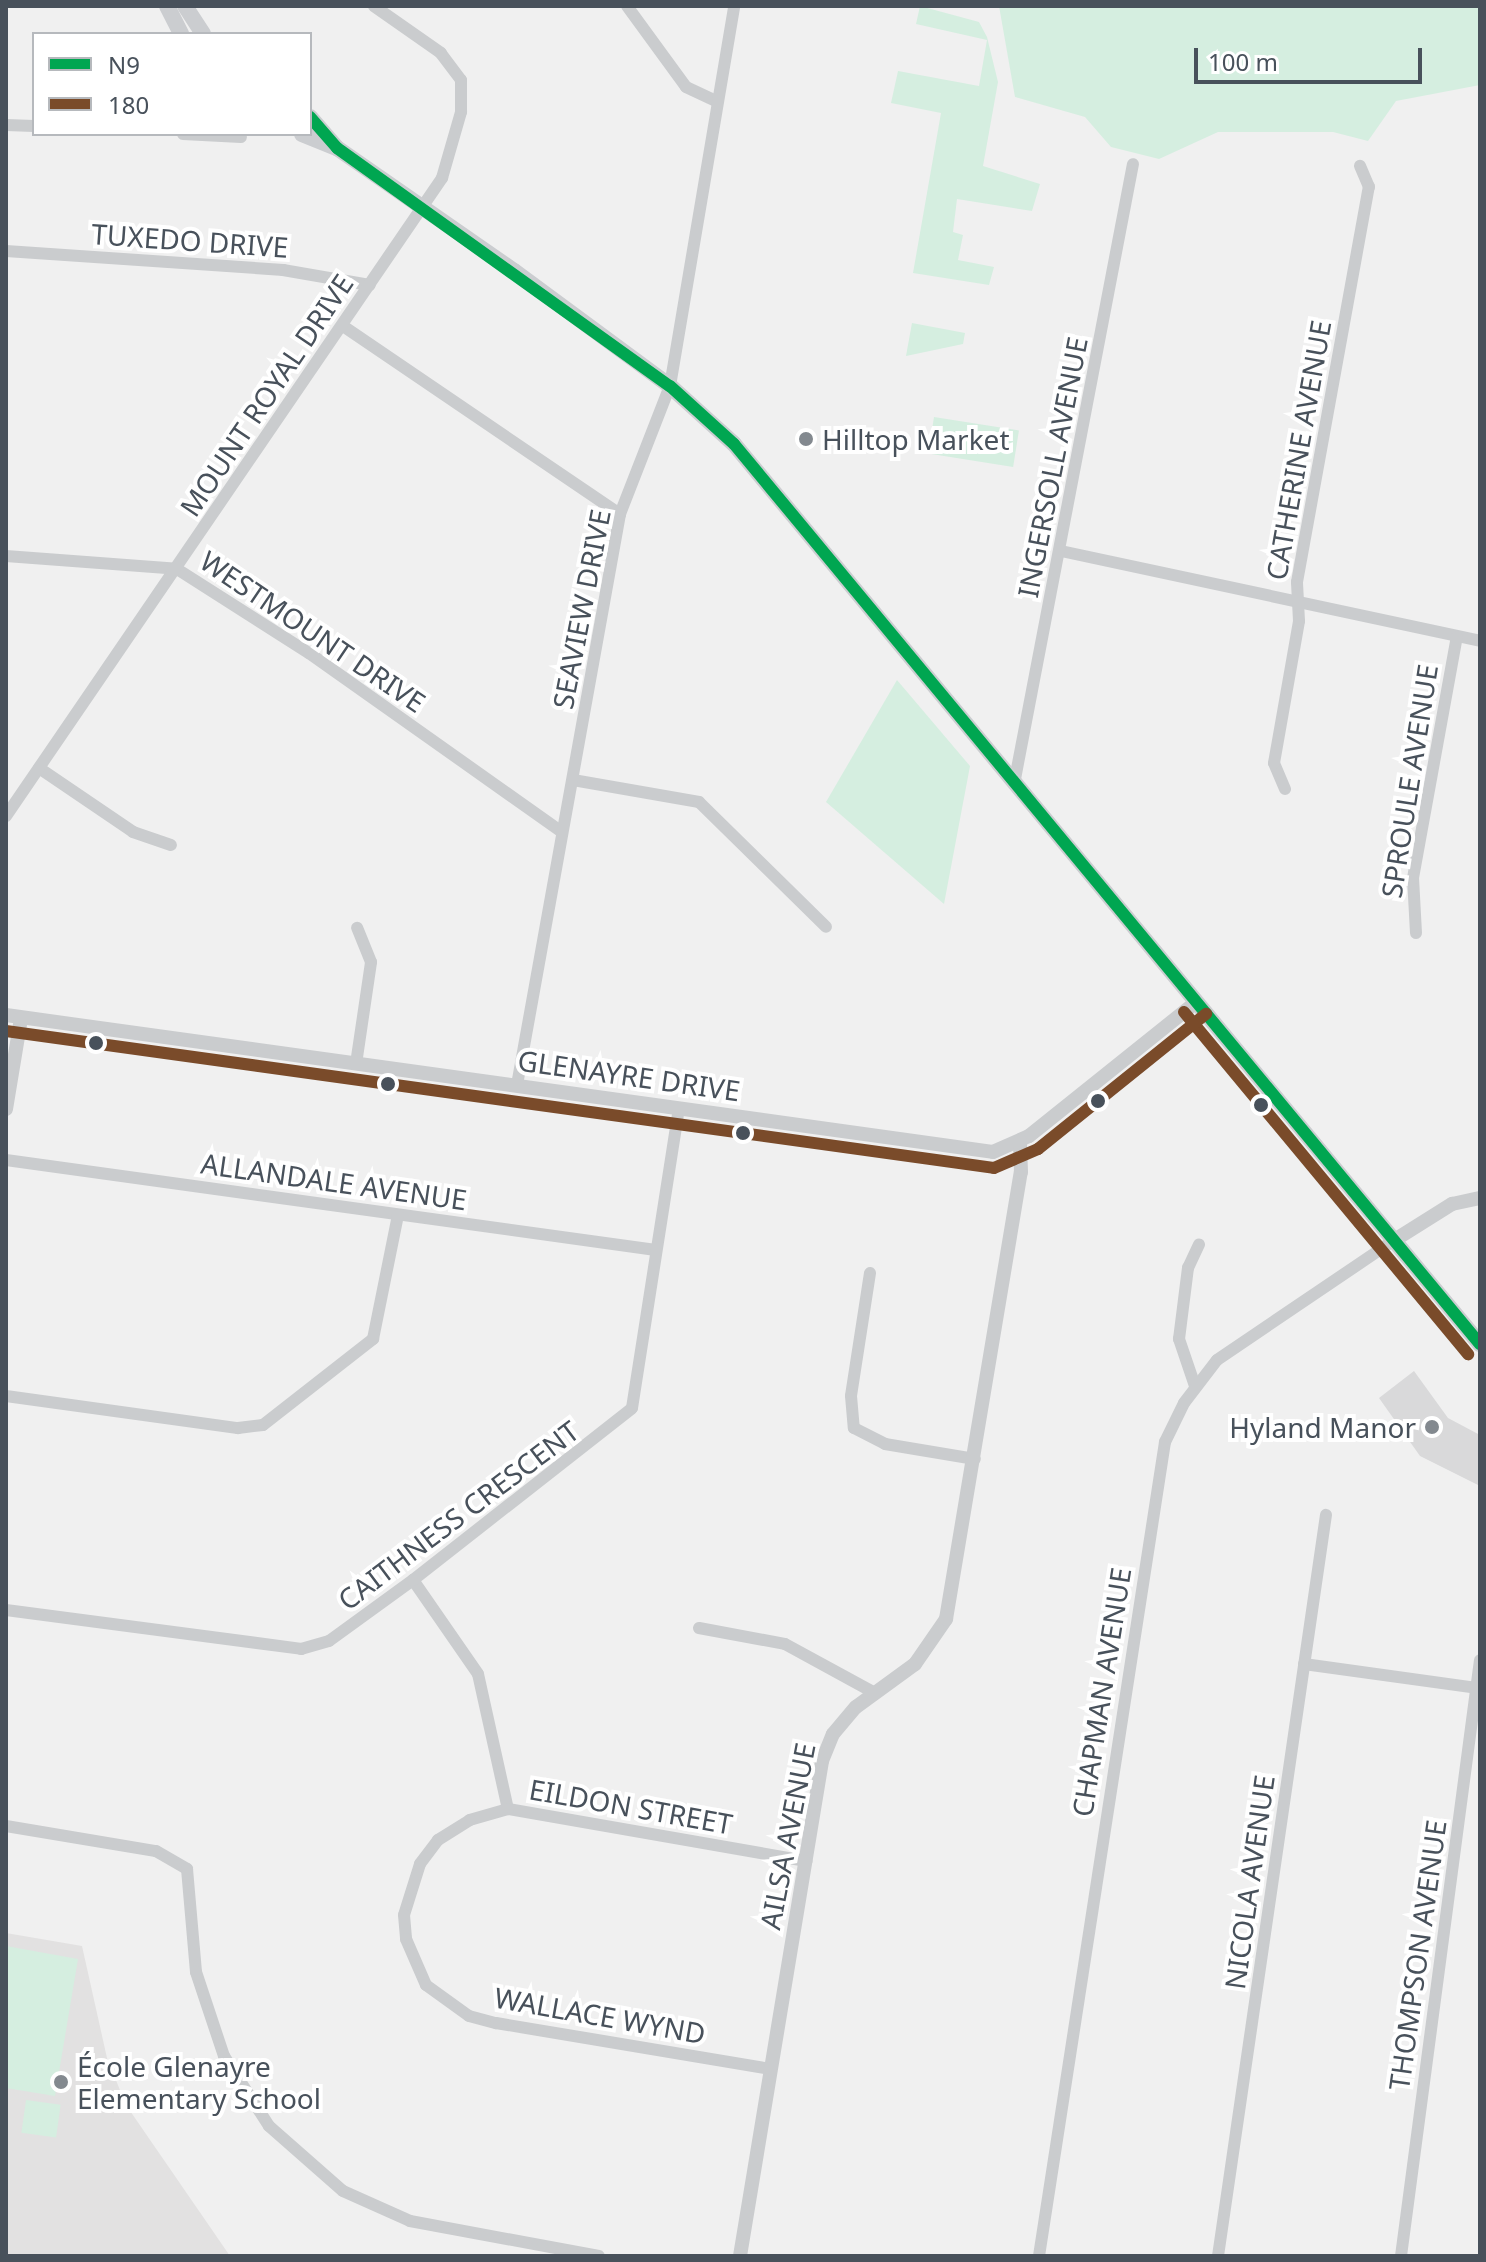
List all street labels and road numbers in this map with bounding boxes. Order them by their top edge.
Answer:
street label: TUXEDO DRIVE [90,216,290,264]
street label: MOUNT ROYAL DRIVE [173,268,359,522]
street label: CATHERINE AVENUE [1259,318,1337,582]
street label: INGERSOLL AVENUE [1010,334,1094,600]
street label: SEAVIEW DRIVE [545,506,617,712]
street label: WESTMOUNT DRIVE [194,543,432,719]
street label: SPROULE AVENUE [1374,662,1444,900]
street label: GLENAYRE DRIVE [516,1043,742,1107]
street label: ALLANDALE AVENUE [199,1146,469,1216]
street label: CAITHNESS CRESCENT [331,1414,585,1616]
street label: CHAPMAN AVENUE [1065,1565,1137,1819]
street label: AILSA AVENUE [752,1740,822,1932]
street label: EILDON STREET [527,1772,735,1840]
street label: NICOLA AVENUE [1217,1773,1281,1991]
street label: THOMPSON AVENUE [1381,1818,1453,2092]
street label: WALLACE WYND [492,1980,708,2050]

